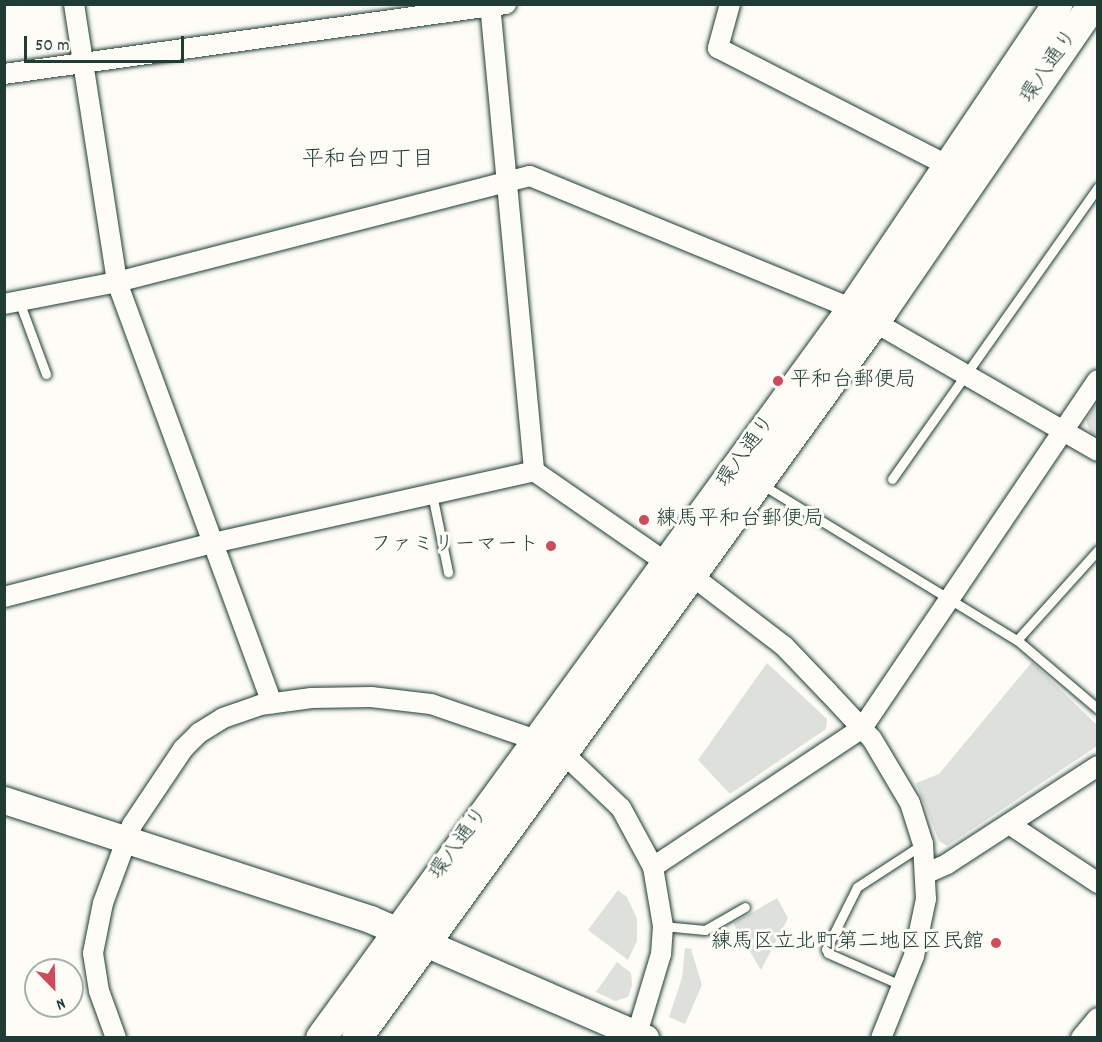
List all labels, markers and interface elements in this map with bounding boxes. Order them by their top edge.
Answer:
scale bar [27,24,188,62]
street label: 環八通り [1016,25,1084,109]
text: 50 m [35,34,70,59]
district label: 平和台四丁目 [302,148,434,174]
place label: 平和台郵便局 [790,368,916,394]
marker: 平和台郵便局 [771,374,785,388]
street label: 環八通り [712,411,782,493]
place label: 練馬平和台郵便局 [656,507,824,533]
marker: 練馬平和台郵便局 [637,513,651,527]
place label: ファミリーマート [371,533,539,559]
marker: ファミリーマート [544,539,558,553]
street label: 環八通り [425,803,495,885]
place label: 練馬区立北町第二地区区民館 [711,930,984,956]
marker: 練馬区立北町第二地区区民館 [989,936,1003,950]
north arrow [24,958,84,1018]
text: N [52,991,69,1015]

